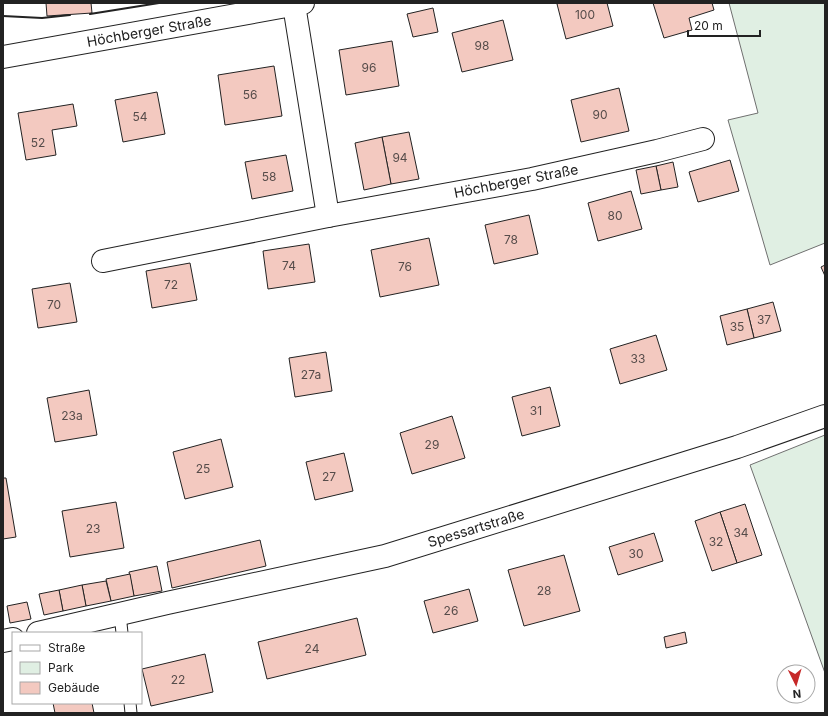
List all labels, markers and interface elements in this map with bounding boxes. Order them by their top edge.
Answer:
house number: 100 [575,7,595,22]
street label: Höchberger Straße [85,11,213,50]
scale bar [688,12,760,38]
text: 20 m [694,18,723,33]
house number: 98 [475,38,489,53]
house number: 96 [362,60,376,75]
house number: 56 [243,87,257,102]
house number: 90 [592,107,608,122]
house number: 54 [132,109,148,124]
house number: 52 [31,135,45,150]
house number: 94 [392,150,408,165]
street label: Höchberger Straße [452,160,580,201]
house number: 58 [262,169,276,184]
house number: 80 [608,208,623,223]
house number: 78 [504,232,518,247]
house number: 74 [282,258,296,273]
house number: 76 [398,259,412,274]
house number: 72 [164,277,178,292]
house number: 70 [47,297,61,312]
house number: 37 [757,312,771,327]
house number: 35 [730,319,744,334]
house number: 33 [631,351,645,366]
house number: 27a [301,367,321,382]
house number: 31 [530,403,542,418]
house number: 23a [61,408,83,423]
house number: 29 [425,437,439,452]
house number: 25 [196,461,210,476]
house number: 27 [322,469,336,484]
street label: Spessartstraße [425,505,526,550]
house number: 23 [86,521,100,536]
house number: 34 [733,525,749,540]
house number: 32 [709,534,723,549]
house number: 30 [629,546,643,561]
house number: 28 [537,583,551,598]
house number: 26 [444,603,458,618]
legend [12,632,142,704]
text: Straße [48,640,85,655]
house number: 24 [305,641,320,656]
text: Park [48,660,74,675]
north arrow [776,664,816,704]
house number: 22 [171,672,185,687]
text: Gebäude [48,680,100,695]
text: N [792,687,802,701]

